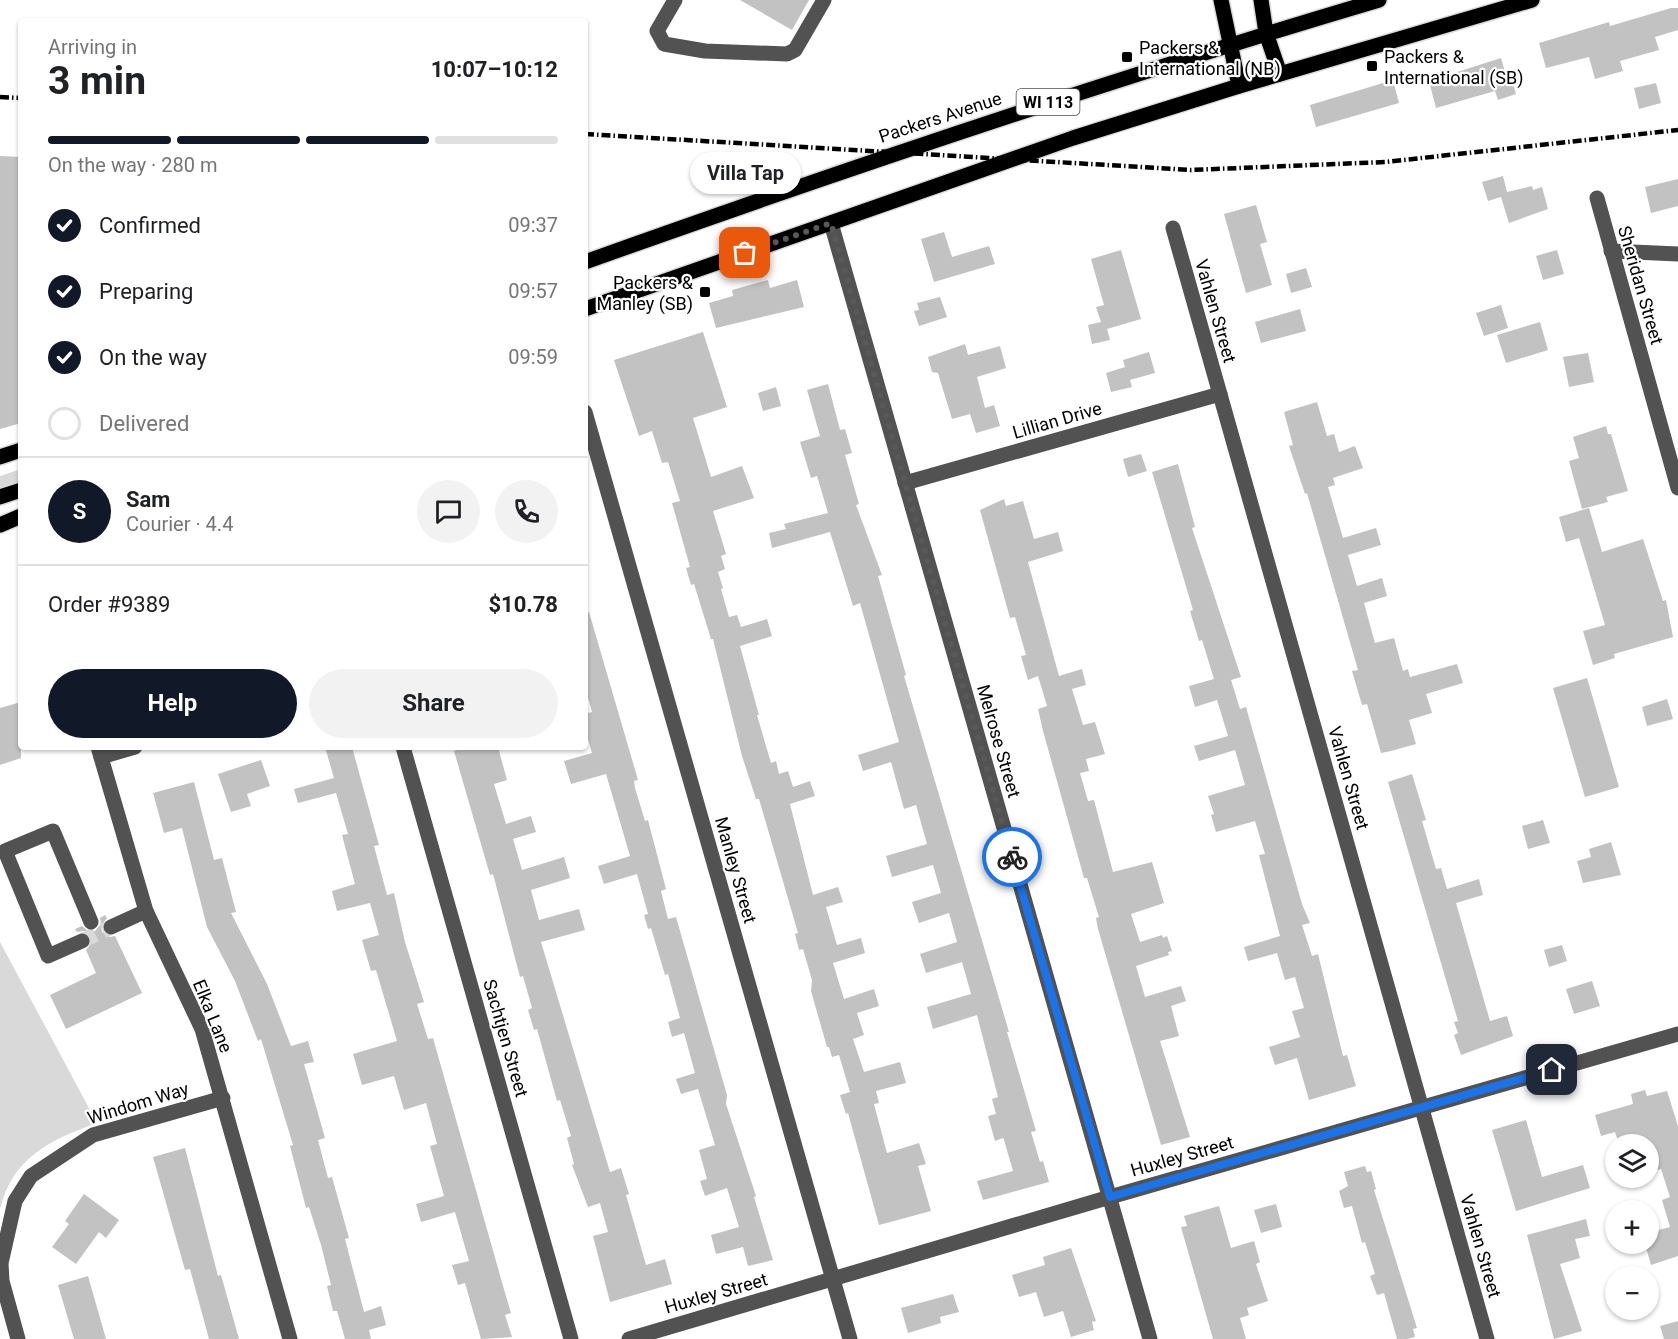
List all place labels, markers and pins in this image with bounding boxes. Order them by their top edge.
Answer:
place label: Packers & International (NB) [1139,37,1281,80]
place label: Packers & International (SB) [1384,46,1524,89]
marker: Packers & International (NB) [1120,50,1134,64]
marker: Packers & International (SB) [1365,59,1379,73]
callout: Villa Tap [690,151,801,193]
pin [719,227,770,278]
place label: Packers & Manley (SB) [596,272,694,315]
marker: Packers & Manley (SB) [698,285,712,299]
pin [1526,1044,1577,1095]

